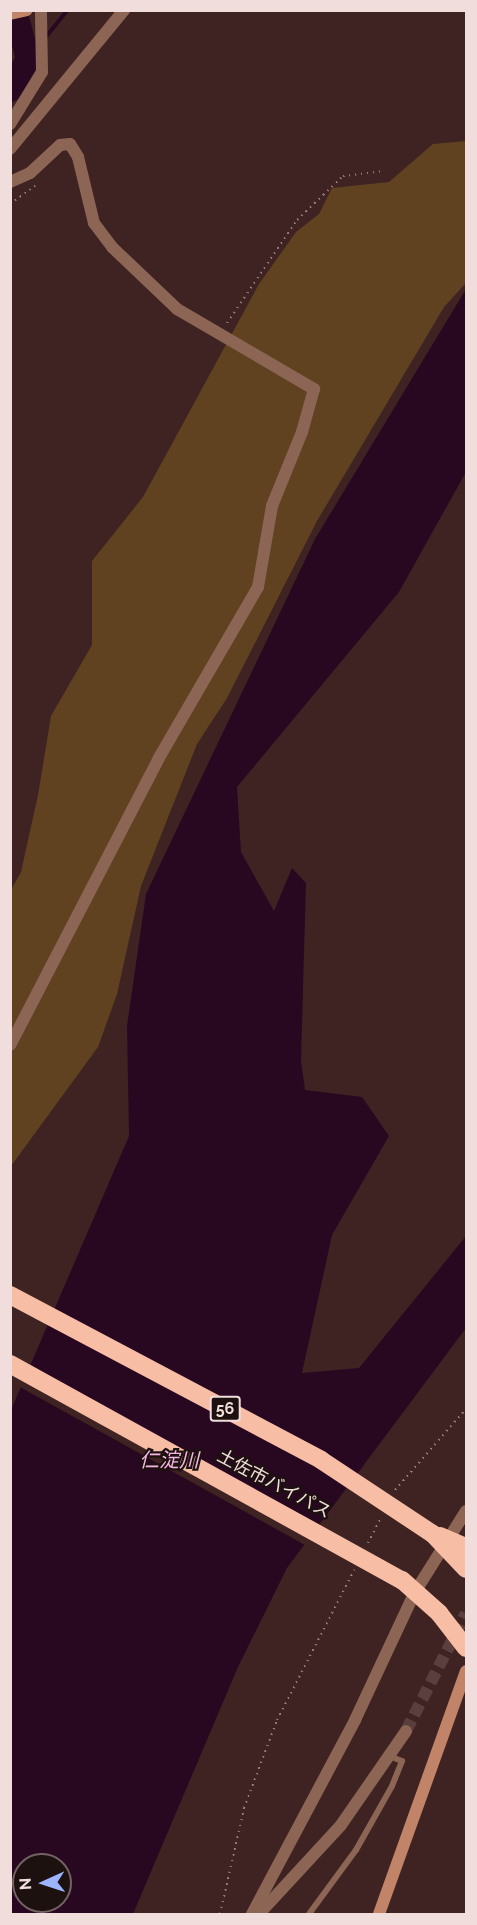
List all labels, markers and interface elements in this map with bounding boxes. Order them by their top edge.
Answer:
road number: 56 [208,1396,242,1422]
street label: 土佐市バイパス [213,1445,335,1523]
water label: 仁淀川 [139,1448,199,1472]
north arrow [12,1853,72,1913]
text: N [16,1877,35,1890]

